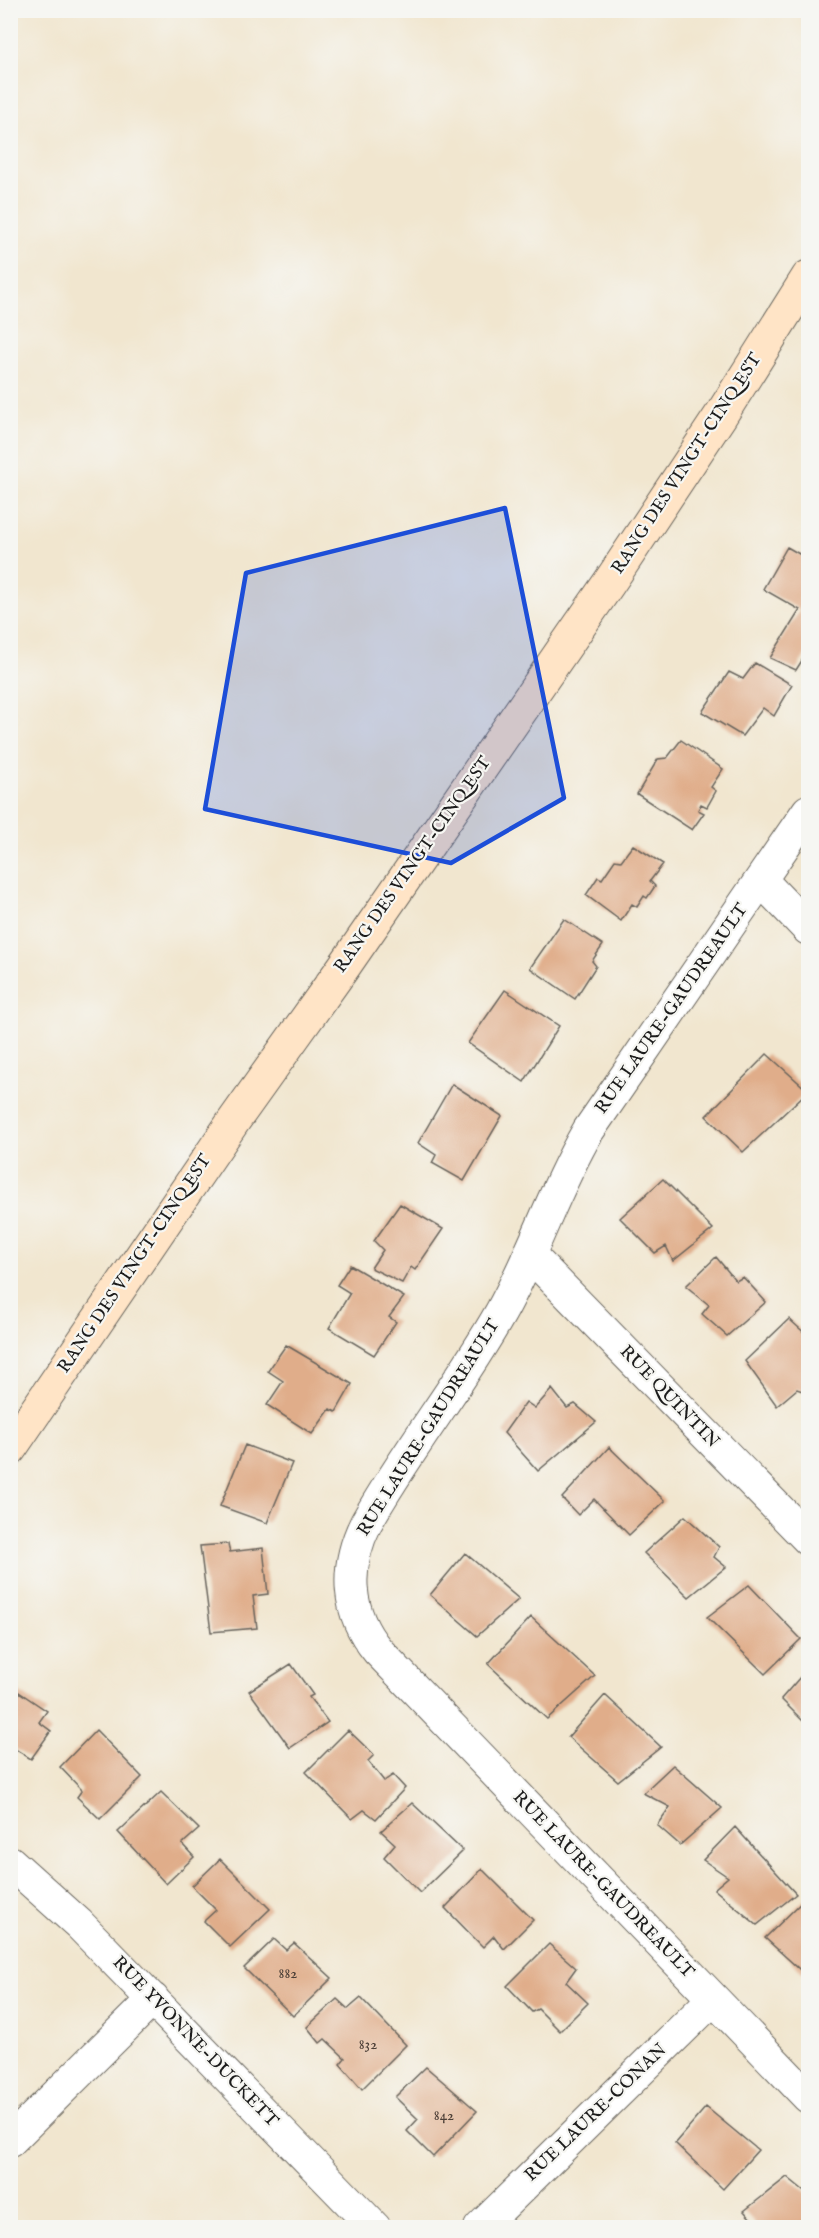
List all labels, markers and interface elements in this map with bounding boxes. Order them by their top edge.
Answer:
street label: RANG DES VINGT-CINQ EST [607,349,767,579]
street label: RANG DES VINGT-CINQ EST [329,752,497,978]
street label: RUE LAURE-GAUDREAULT [590,899,754,1119]
street label: RANG DES VINGT-CINQ EST [53,1150,217,1378]
street label: RUE LAURE-GAUDREAULT [353,1315,505,1541]
street label: RUE QUINTIN [614,1341,724,1454]
street label: RUE LAURE-GAUDREAULT [507,1786,699,1984]
street label: RUE YVONNE-DUCKETT [107,1952,283,2132]
house number: 882 [279,1964,297,1983]
house number: 832 [359,2035,377,2054]
street label: RUE LAURE-CONAN [520,2039,672,2187]
house number: 842 [434,2106,454,2125]

